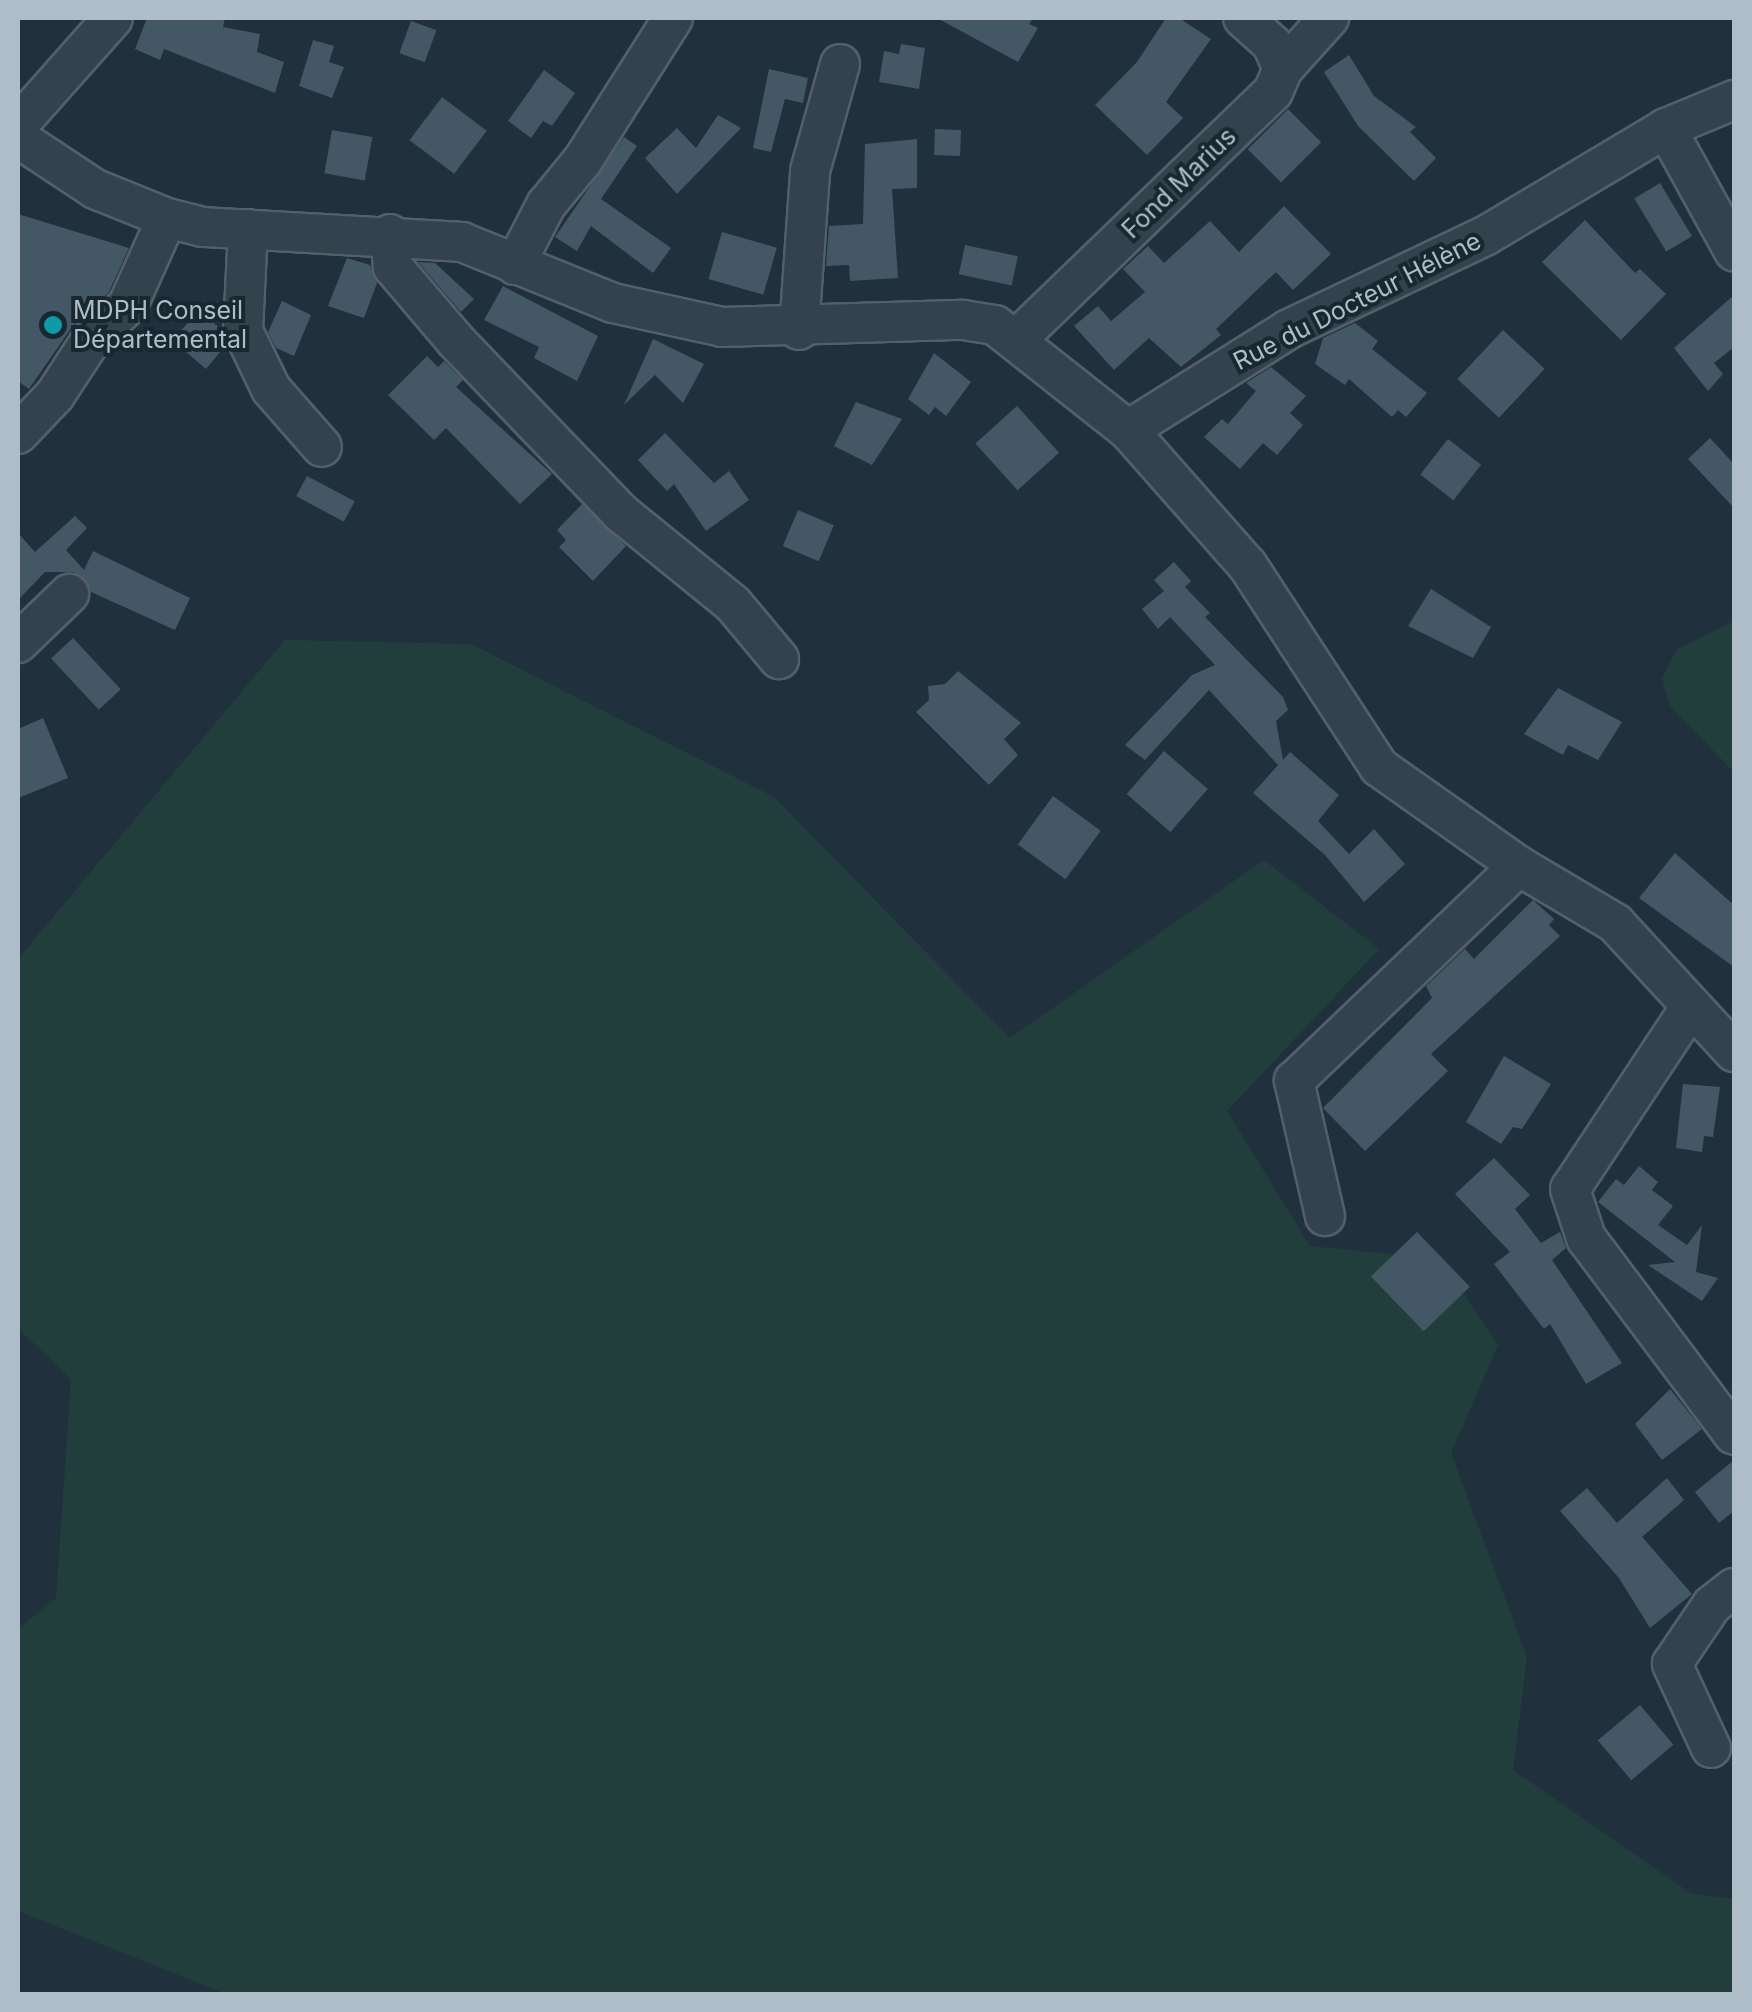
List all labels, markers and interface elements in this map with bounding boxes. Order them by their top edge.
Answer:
street label: Fond Marius [1116,121,1242,245]
street label: Rue du Docteur Hélène [1228,225,1486,377]
place label: MDPH Conseil Départemental [73,296,247,355]
marker: MDPH Conseil Départemental [42,314,64,336]

